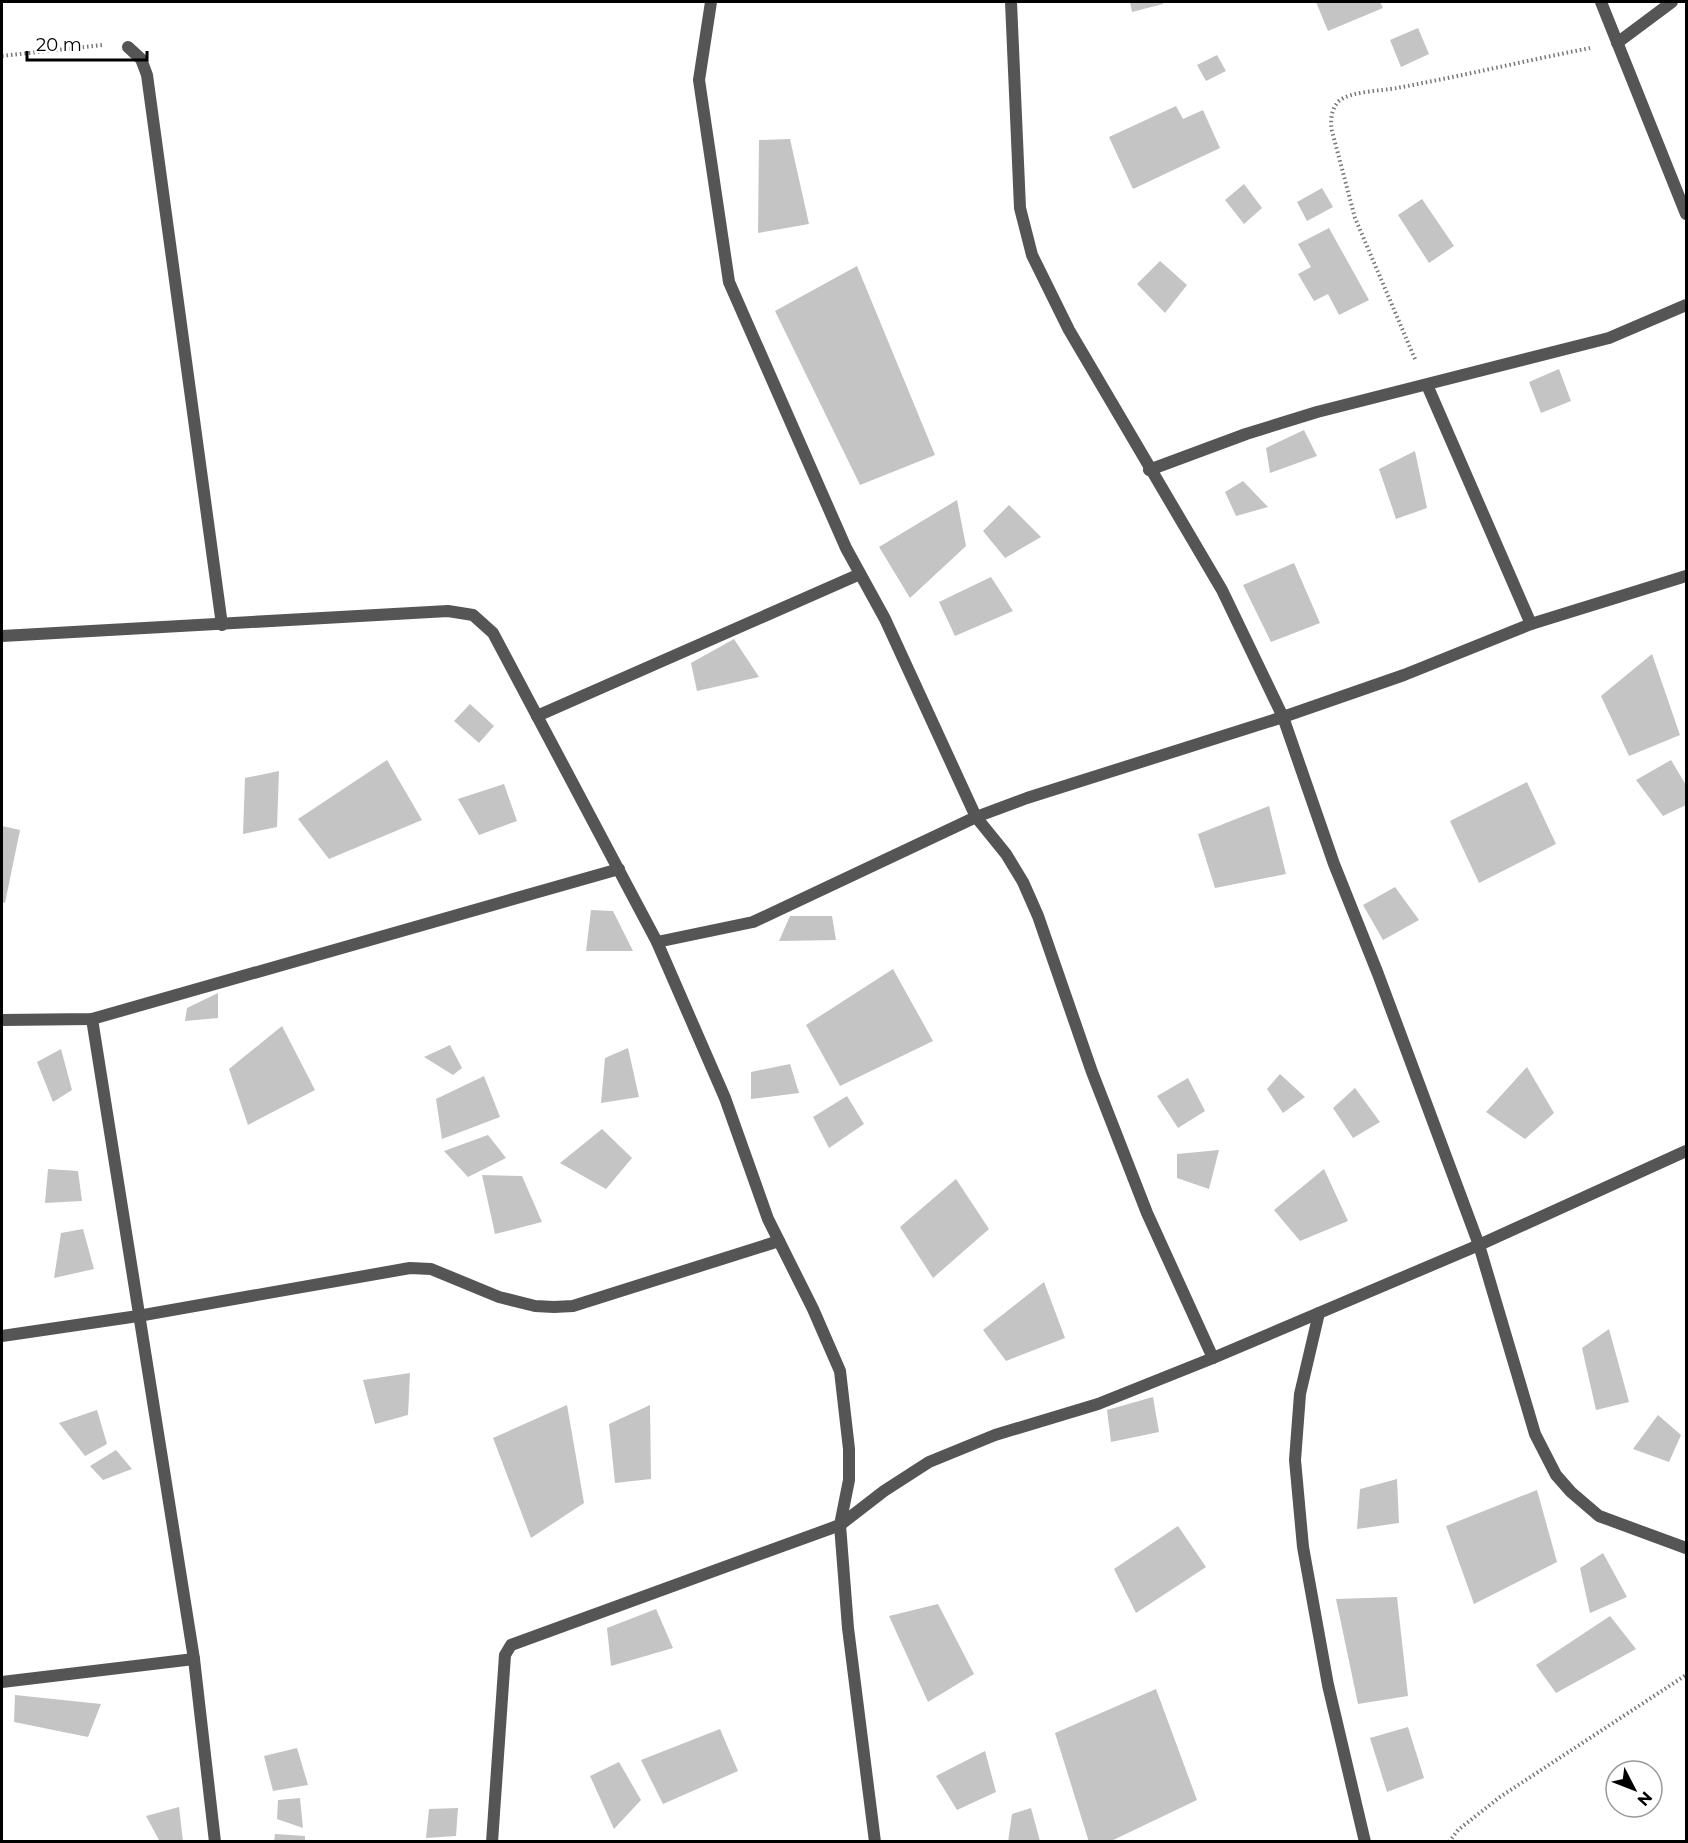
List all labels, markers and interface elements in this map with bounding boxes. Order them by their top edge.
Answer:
scale bar [27,24,147,62]
text: 20 m [36,34,82,56]
north arrow [1604,1759,1664,1819]
text: N [1633,1788,1656,1810]

